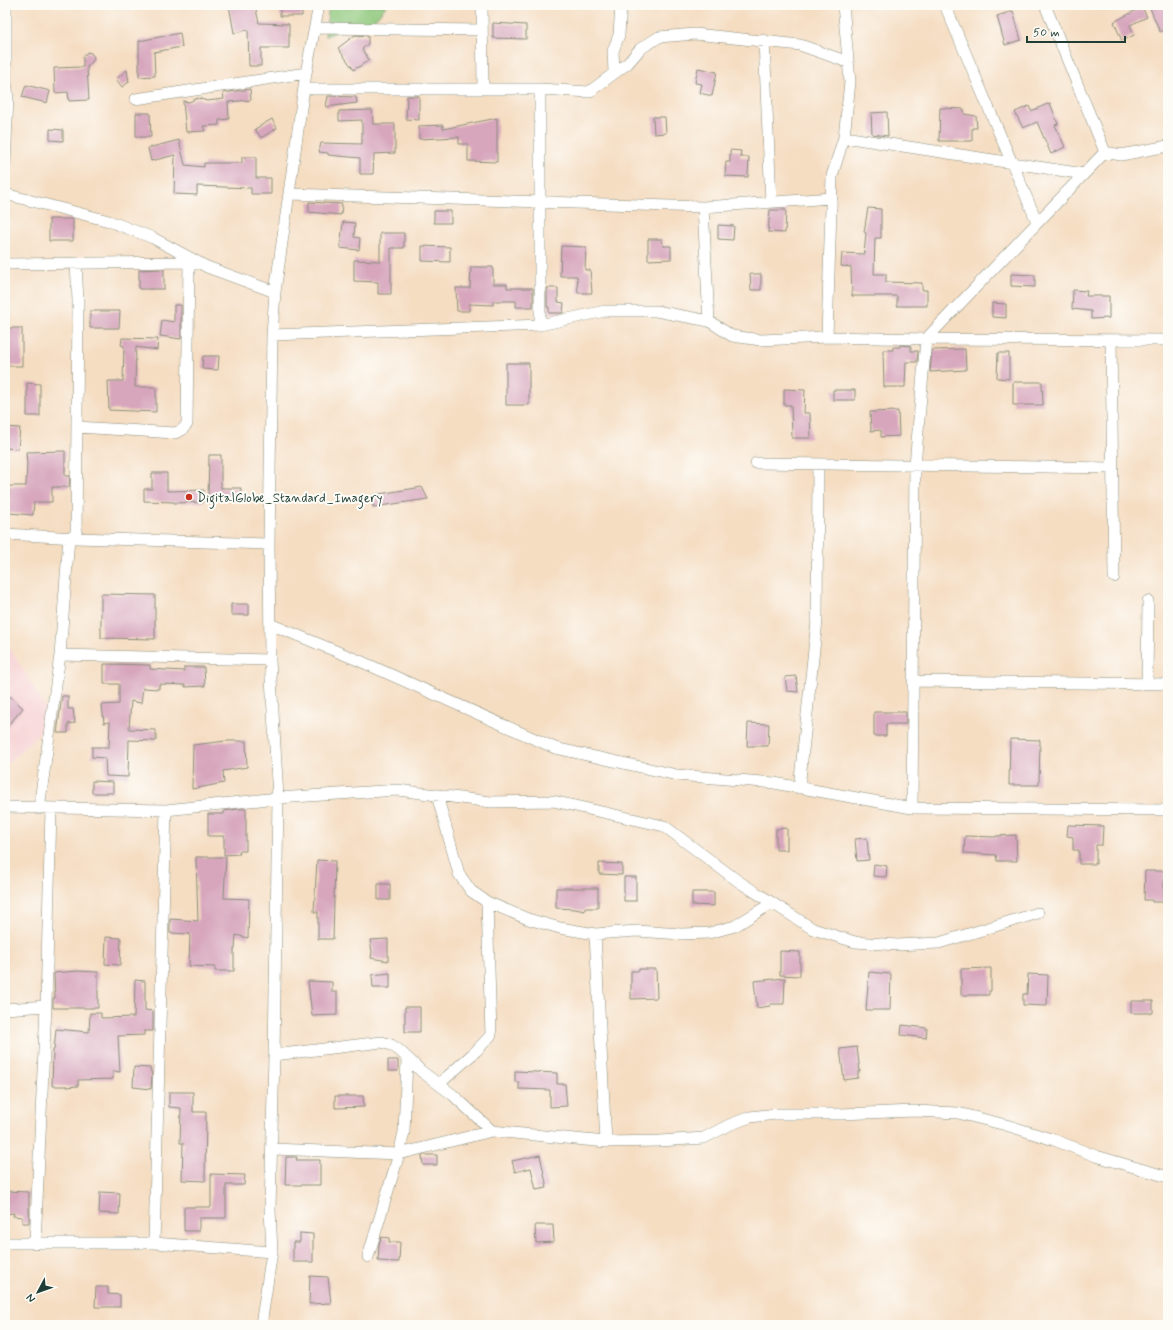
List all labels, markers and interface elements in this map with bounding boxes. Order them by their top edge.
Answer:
scale bar [1027,18,1125,44]
text: 50 m [1033,25,1060,41]
place label: DigitalGlobe_Standard_Imagery [197,490,382,509]
marker: DigitalGlobe_Standard_Imagery [184,492,194,502]
north arrow [18,1272,58,1312]
text: N [24,1291,39,1305]

